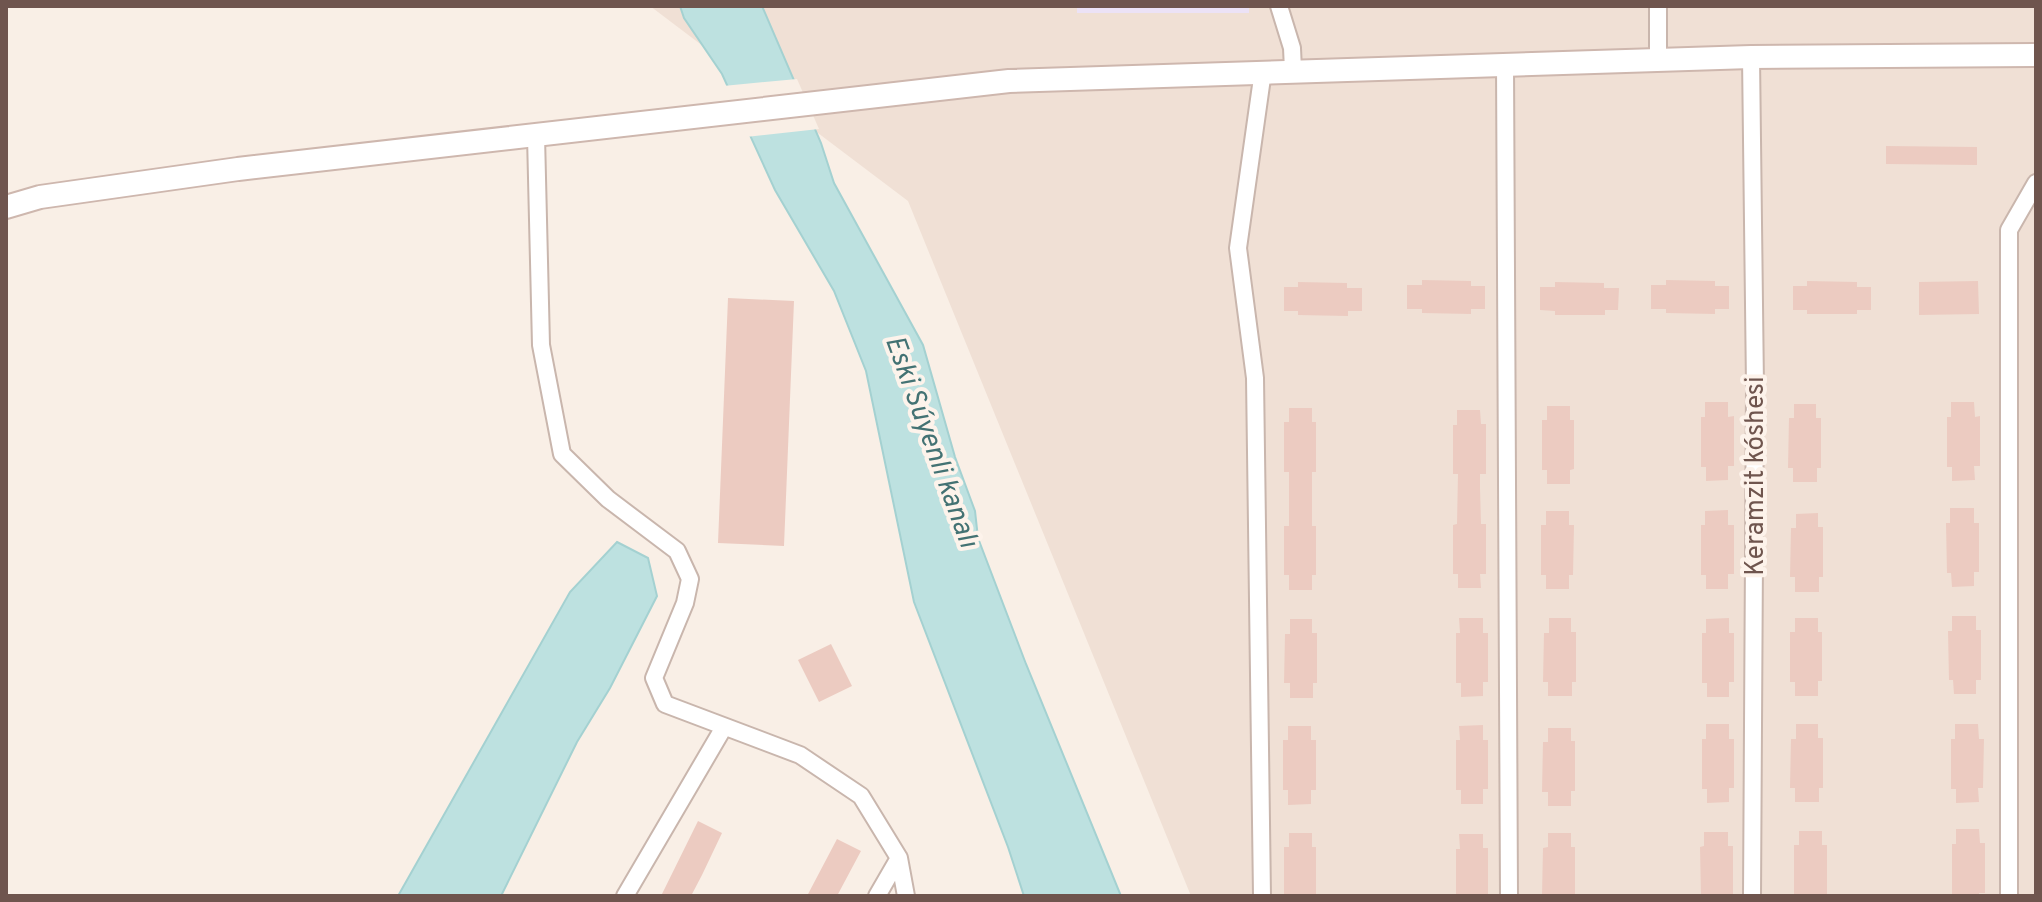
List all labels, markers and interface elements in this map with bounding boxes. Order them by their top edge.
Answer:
water label: Eski Súyenli kanalı [875,331,986,554]
street label: Keramzit kóshesi [1740,376,1773,576]

